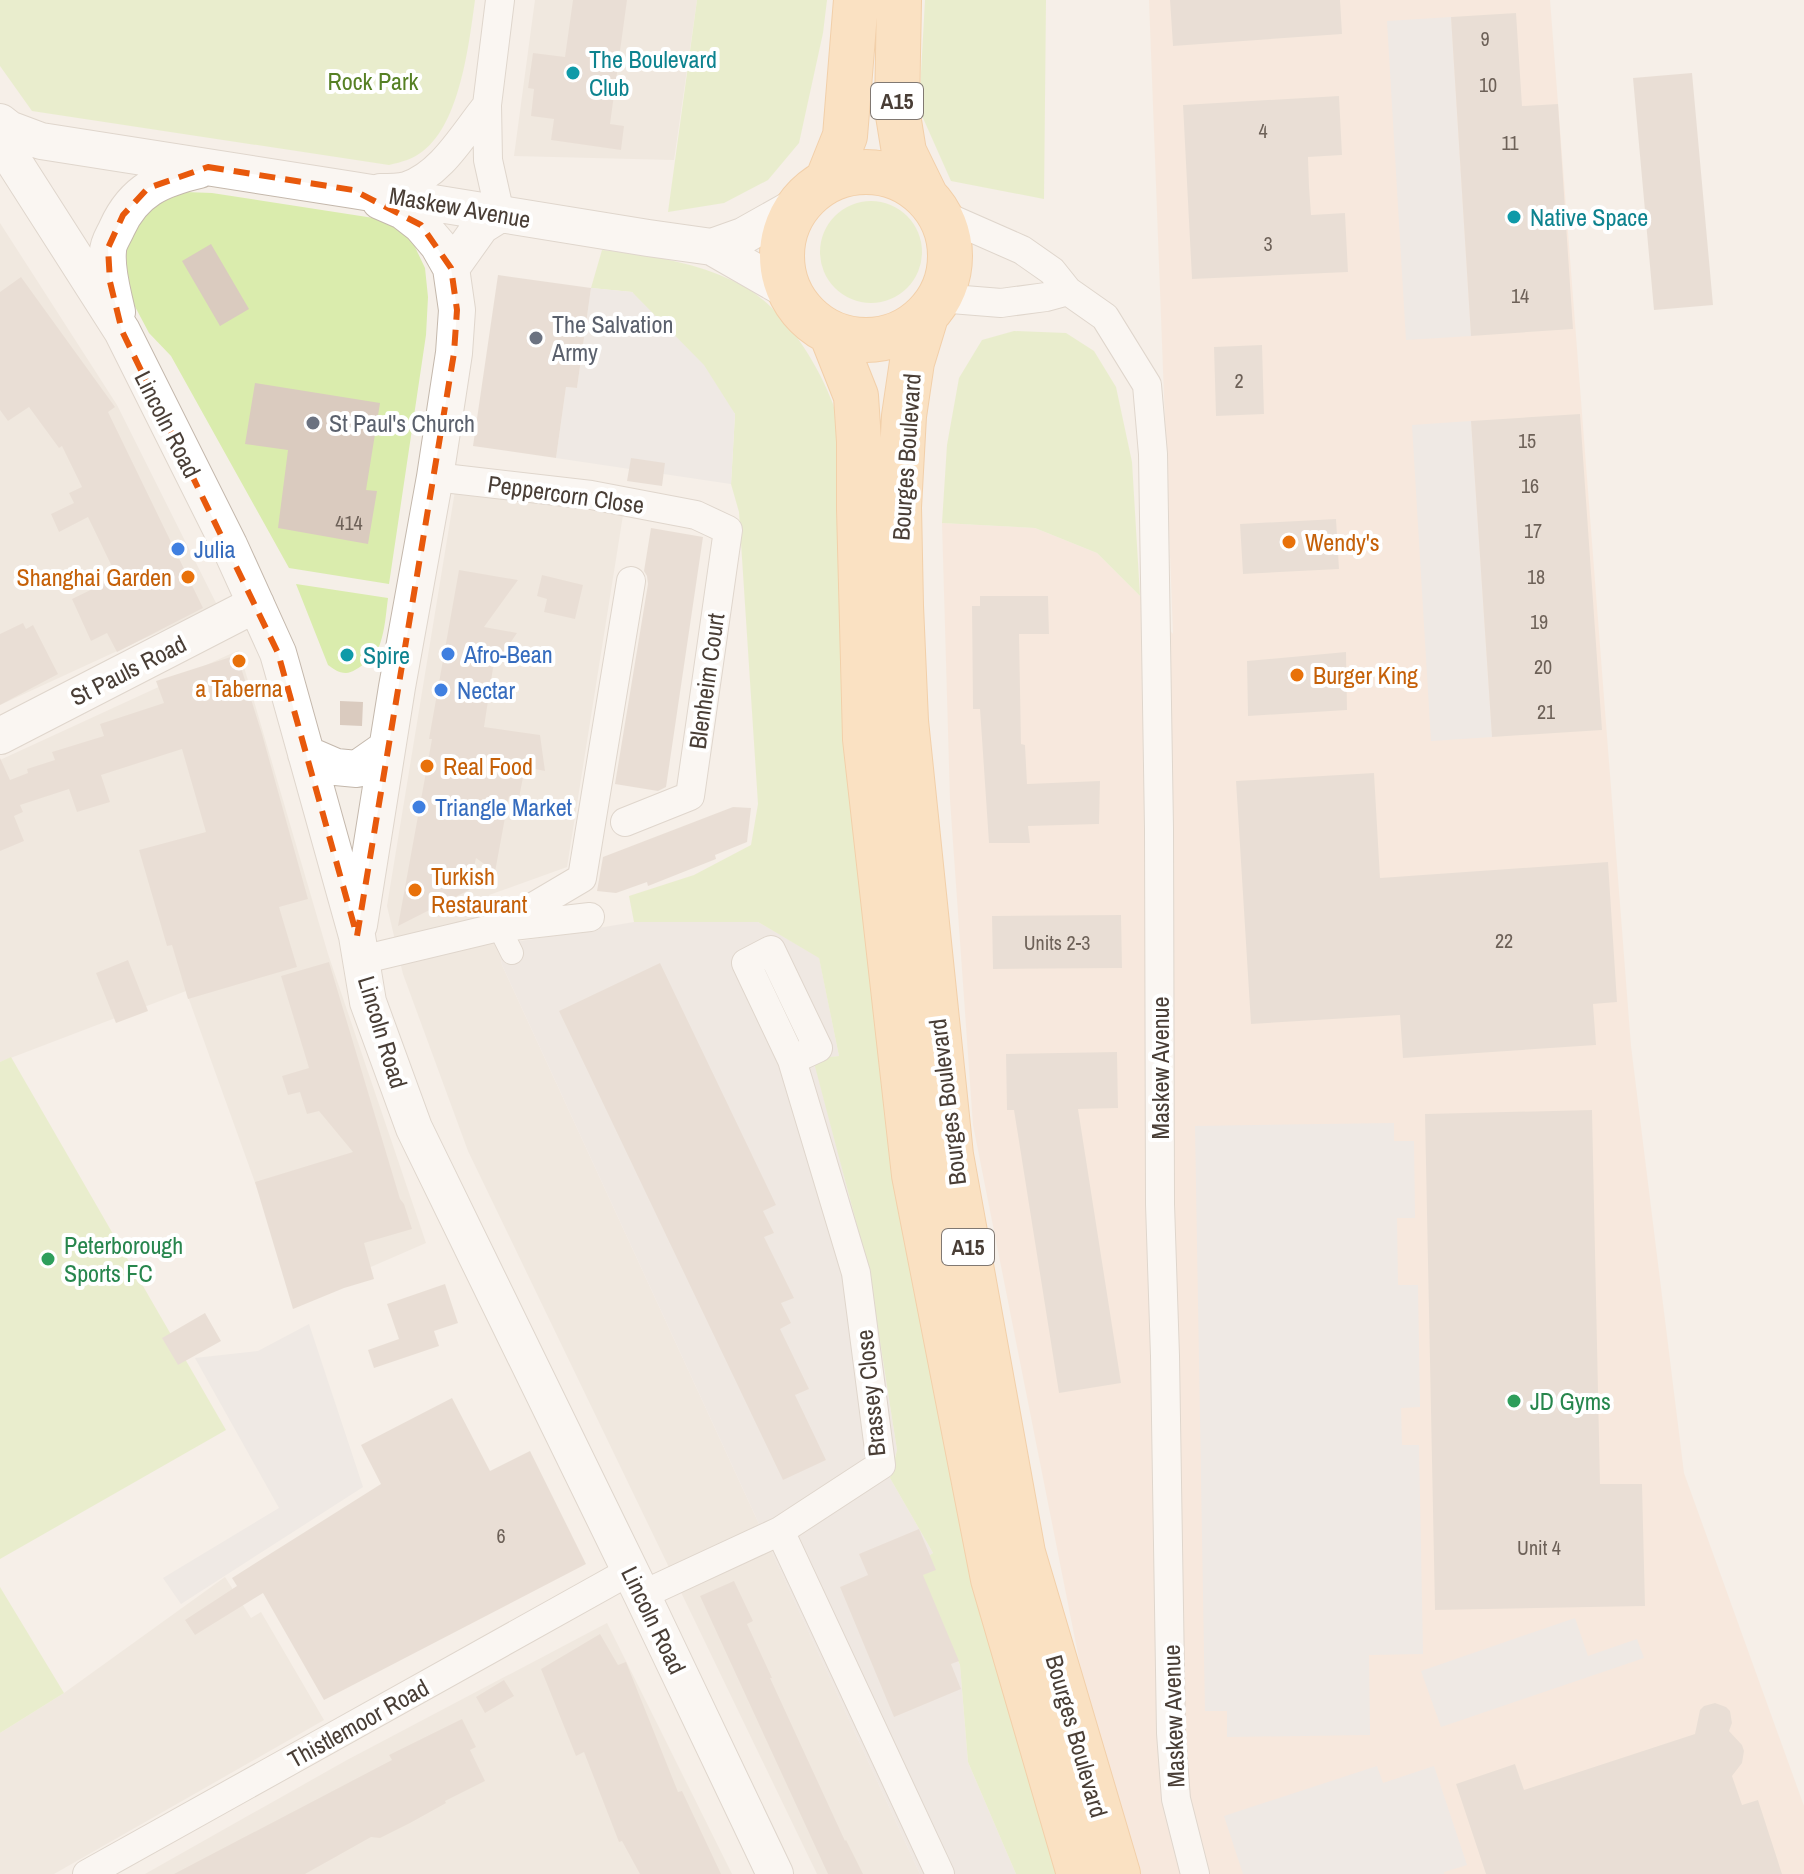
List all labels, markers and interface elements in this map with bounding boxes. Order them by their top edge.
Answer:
house number: 9 [1480,25,1490,52]
place label: The Boulevard Club [589,43,717,103]
marker: The Boulevard Club [564,64,582,82]
park label: Rock Park [328,65,419,97]
house number: 10 [1479,71,1497,98]
road number: A15 [871,83,923,119]
house number: 4 [1258,117,1268,144]
house number: 11 [1501,129,1519,156]
street label: Maskew Avenue [387,179,533,235]
place label: Native Space [1530,201,1648,233]
marker: Native Space [1505,208,1523,226]
house number: 3 [1263,230,1273,257]
house number: 14 [1511,282,1529,309]
place label: The Salvation Army [551,308,673,368]
marker: The Salvation Army [527,329,545,347]
street label: Lincoln Road [127,365,209,483]
house number: 2 [1234,367,1244,394]
street label: Bourges Boulevard [884,372,928,542]
place label: St Paul's Church [329,407,475,439]
marker: St Paul's Church [304,414,322,432]
house number: 15 [1518,427,1536,454]
street label: Peppercorn Close [486,467,646,521]
house number: 16 [1521,472,1539,499]
house number: 414 [335,509,363,536]
house number: 17 [1524,517,1542,544]
place label: Wendy's [1305,526,1380,558]
place label: Julia [194,533,236,565]
marker: Wendy's [1280,533,1298,551]
marker: Julia [169,540,187,558]
place label: Shanghai Garden [17,561,172,593]
house number: 18 [1527,563,1545,590]
marker: Shanghai Garden [179,568,197,586]
house number: 19 [1530,608,1548,635]
street label: Blenheim Court [681,611,731,751]
street label: St Pauls Road [65,627,191,713]
place label: Afro-Bean [463,638,553,670]
place label: Spire [363,639,410,671]
marker: Afro-Bean [439,645,457,663]
marker: Spire [338,646,356,664]
marker: a Taberna [230,652,248,670]
house number: 20 [1534,653,1552,680]
place label: Burger King [1313,659,1418,691]
marker: Burger King [1288,666,1306,684]
place label: a Taberna [195,672,283,704]
place label: Nectar [457,674,515,706]
marker: Nectar [432,681,450,699]
house number: 21 [1537,698,1555,725]
place label: Real Food [443,750,533,782]
marker: Real Food [418,757,436,775]
place label: Triangle Market [435,791,573,823]
marker: Triangle Market [410,798,428,816]
place label: Turkish Restaurant [431,860,528,920]
marker: Turkish Restaurant [406,881,424,899]
house number: 22 [1495,927,1513,954]
house number: Units 2-3 [1024,929,1090,956]
street label: Lincoln Road [351,972,415,1092]
street label: Maskew Avenue [1144,997,1176,1139]
street label: Bourges Boulevard [921,1017,973,1187]
place label: Peterborough Sports FC [64,1229,183,1289]
road number: A15 [942,1229,994,1265]
marker: Peterborough Sports FC [39,1250,57,1268]
street label: Brassey Close [847,1328,893,1458]
place label: JD Gyms [1530,1385,1611,1417]
marker: JD Gyms [1505,1392,1523,1410]
house number: 6 [496,1522,506,1549]
house number: Unit 4 [1517,1534,1561,1561]
street label: Lincoln Road [614,1561,694,1679]
street label: Maskew Avenue [1155,1644,1191,1788]
street label: Bourges Boulevard [1039,1651,1115,1821]
street label: Thistlemoor Road [282,1671,434,1775]

